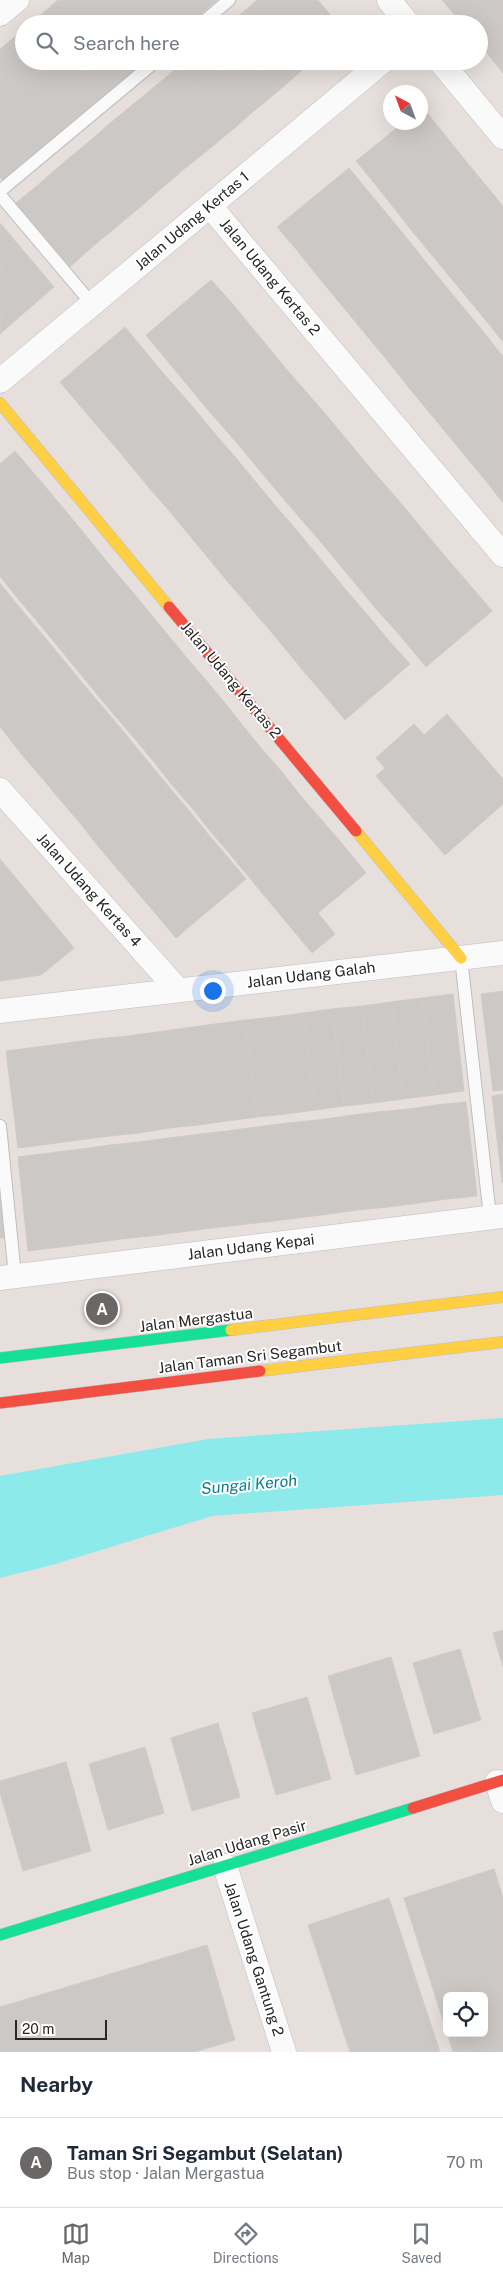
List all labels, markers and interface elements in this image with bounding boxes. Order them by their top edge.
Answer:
search box [15,15,488,70]
icon: search [33,29,61,57]
text: Search here [73,32,180,54]
north arrow [383,85,428,130]
street label: Jalan Udang Kertas 1 [131,168,252,273]
street label: Jalan Udang Kertas 2 [217,215,324,338]
street label: Jalan Udang Kertas 2 [178,618,285,741]
street label: Jalan Udang Kertas 4 [34,829,145,950]
street label: Jalan Udang Galah [246,958,376,991]
your location [200,978,226,1004]
street label: Jalan Udang Kepai [187,1230,315,1263]
pin: A [86,1290,118,1328]
street label: Jalan Mergastua [138,1304,254,1335]
street label: Jalan Taman Sri Segambut [157,1337,343,1376]
water label: Sungai Keroh [200,1471,298,1498]
street label: Jalan Udang Pasir [185,1816,309,1869]
street label: Jalan Udang Gantung 2 [221,1879,288,2038]
map controls [443,1992,488,2037]
button: locate [443,1992,488,2037]
scale bar [15,2017,108,2040]
text: 20 m [22,2021,54,2037]
text: Nearby [20,2072,93,2097]
text: Taman Sri Segambut (Selatan) [67,2142,343,2164]
text: A [30,2153,42,2172]
text: 70 m [446,2153,483,2172]
text: Bus stop · Jalan Mergastua [67,2164,264,2183]
tab: Map [61,2220,90,2266]
tab: Directions [213,2220,279,2266]
tab: Saved [401,2220,442,2266]

